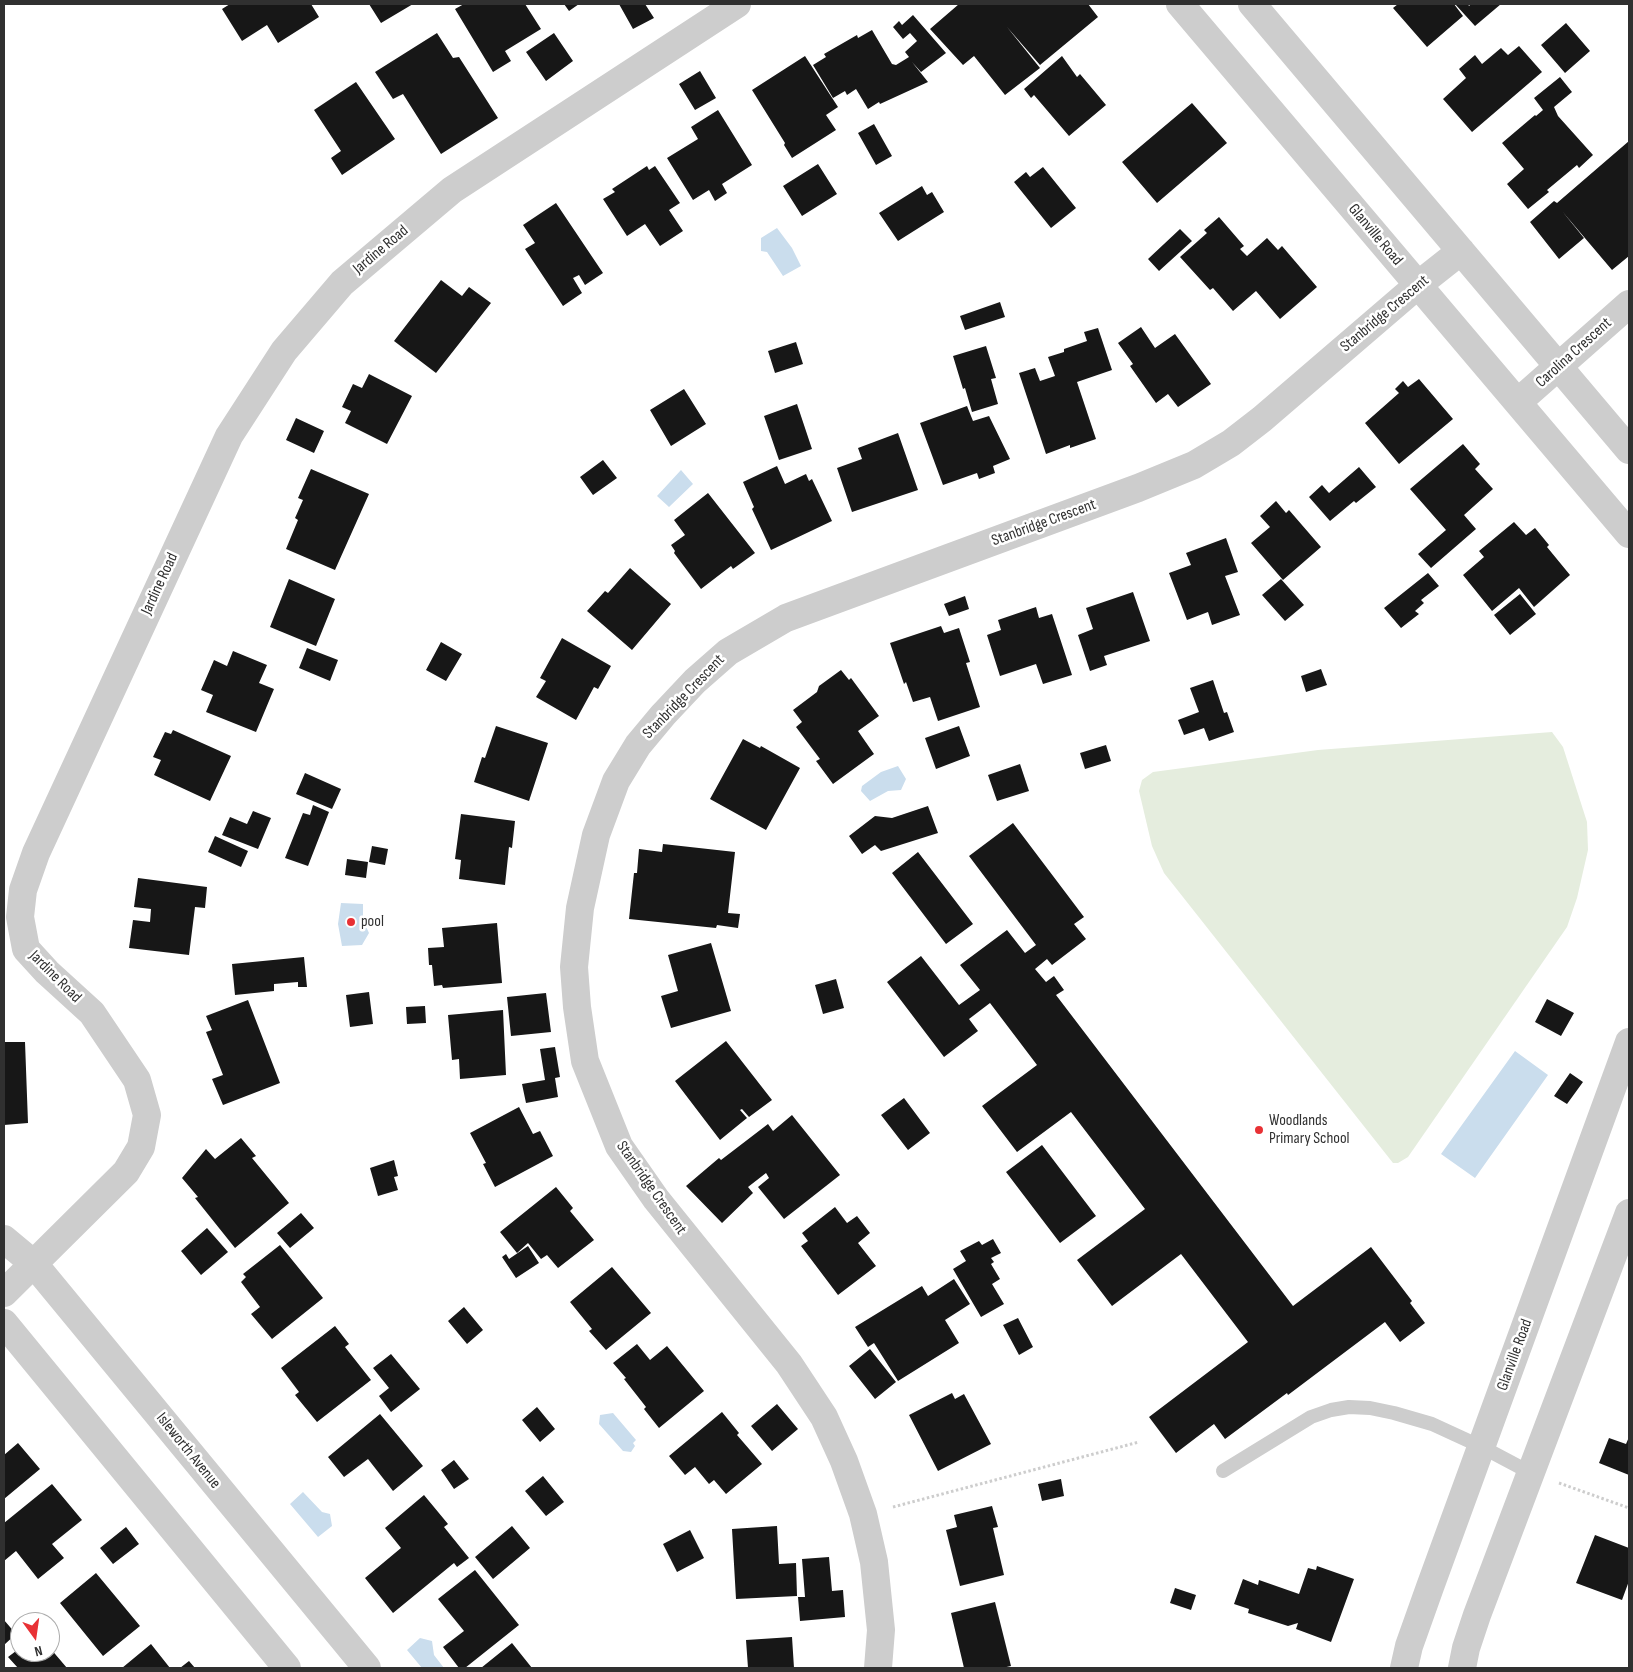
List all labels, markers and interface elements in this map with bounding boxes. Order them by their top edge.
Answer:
street label: Glanville Road [1344,200,1406,270]
street label: Jardine Road [350,221,412,279]
street label: Stanbridge Crescent [1337,271,1433,357]
street label: Carolina Crescent [1532,314,1616,392]
street label: Stanbridge Crescent [989,495,1099,551]
street label: Jardine Road [137,550,183,618]
street label: Stanbridge Crescent [639,651,729,743]
place label: pool [361,912,384,932]
marker: pool [345,916,357,928]
street label: Jardine Road [25,947,85,1007]
place label: Woodlands Primary School [1269,1111,1350,1149]
marker: Woodlands Primary School [1253,1124,1265,1136]
street label: Stanbridge Crescent [612,1138,690,1238]
street label: Glanville Road [1493,1317,1537,1393]
street label: Isleworth Avenue [152,1409,224,1493]
north arrow [10,1612,60,1662]
text: N [33,1642,44,1660]

